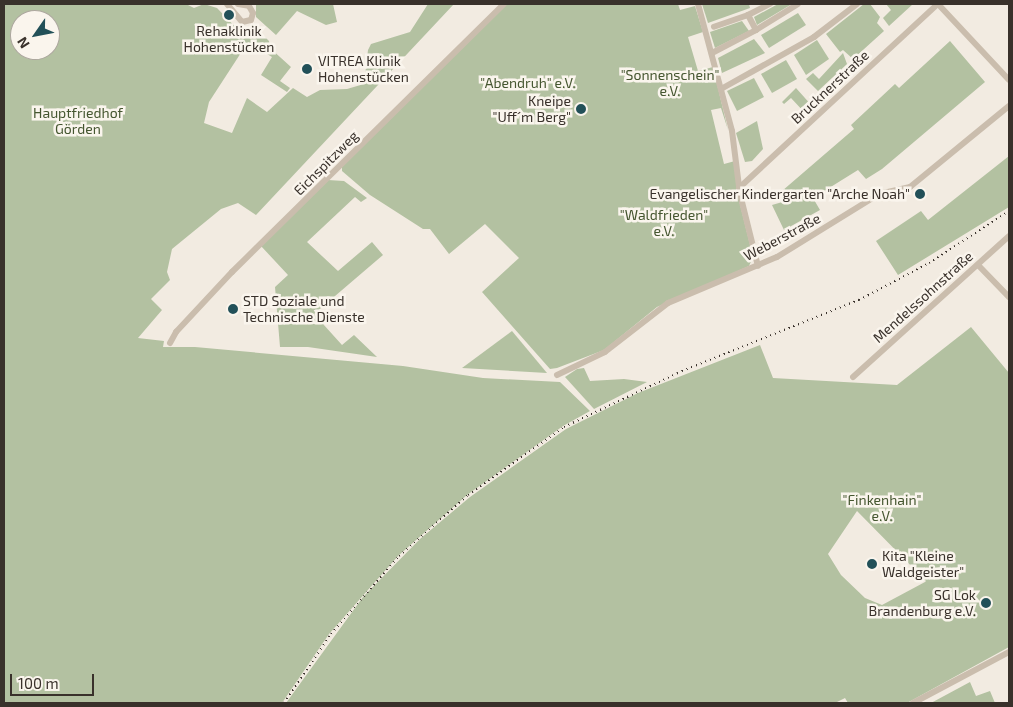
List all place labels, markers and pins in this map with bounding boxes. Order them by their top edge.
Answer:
marker: Rehaklinik Hohenstücken [223,9,235,21]
place label: Rehaklinik Hohenstücken [184,23,274,56]
place label: VITREA Klinik Hohenstücken [318,53,409,85]
marker: VITREA Klinik Hohenstücken [300,62,314,76]
place label: Kneipe "Uff´m Berg" [492,93,571,125]
marker: Kneipe "Uff´m Berg" [575,103,587,115]
place label: Evangelischer Kindergarten "Arche Noah" [649,186,910,202]
marker: Evangelischer Kindergarten "Arche Noah" [914,188,926,200]
place label: STD Soziale und Technische Dienste [243,293,365,326]
marker: STD Soziale und Technische Dienste [227,303,239,315]
place label: Kita "Kleine Waldgeister" [882,548,964,580]
marker: Kita "Kleine Waldgeister" [866,558,878,570]
place label: SG Lok Brandenburg e.V. [869,587,976,620]
marker: SG Lok Brandenburg e.V. [980,597,992,609]

